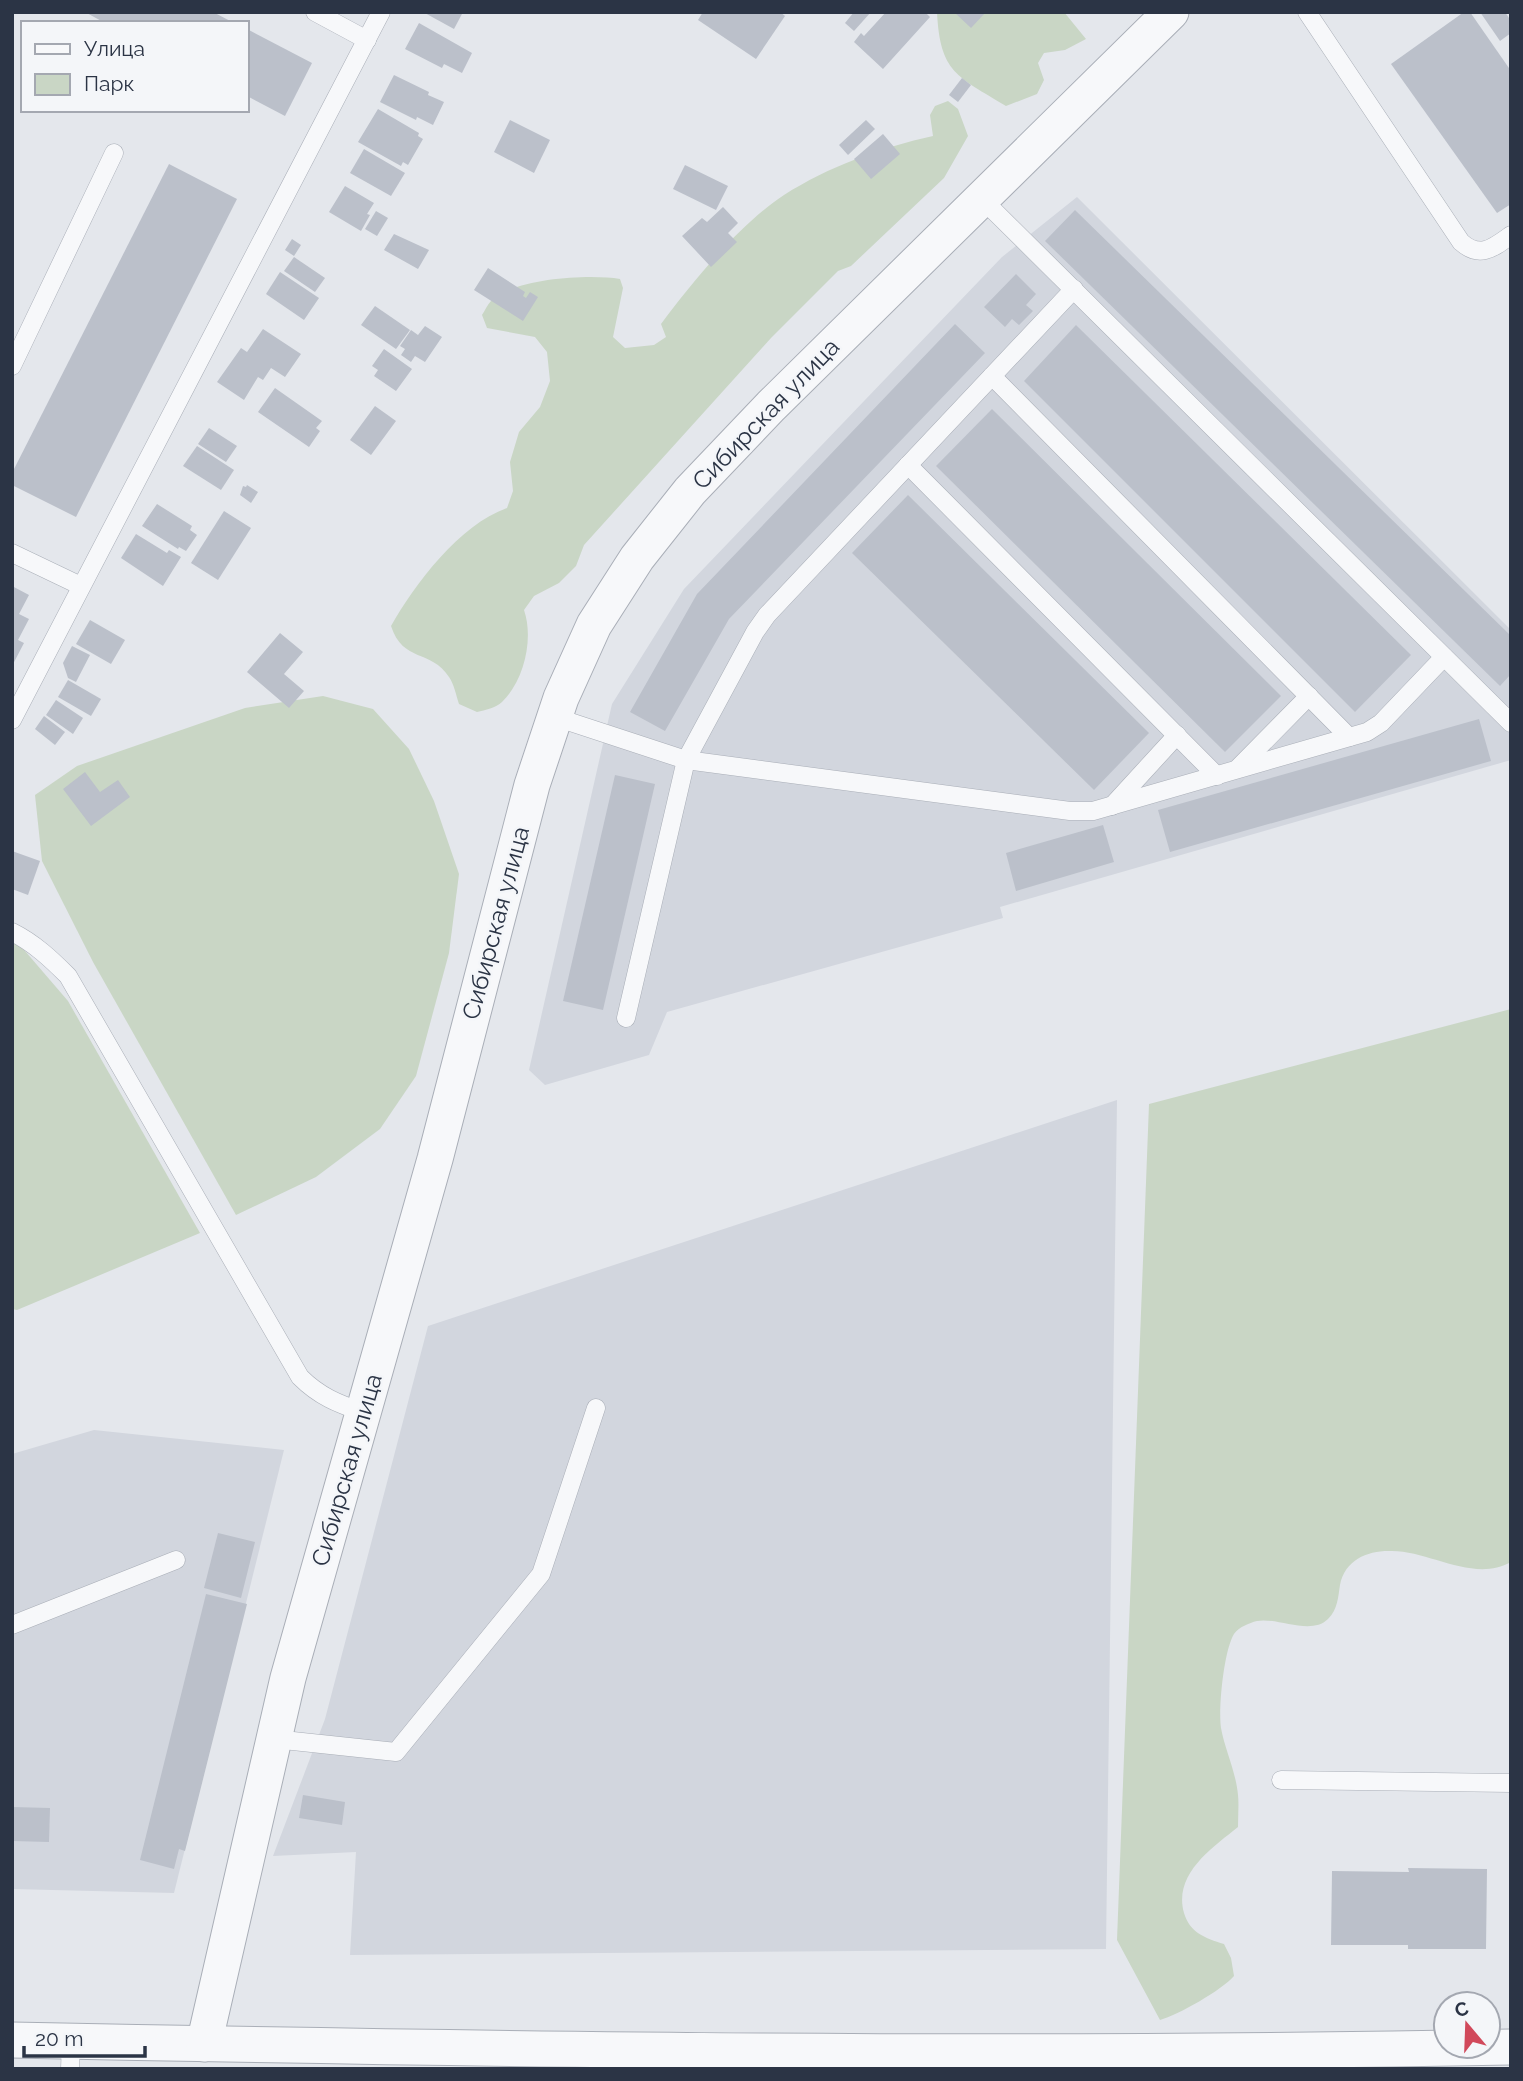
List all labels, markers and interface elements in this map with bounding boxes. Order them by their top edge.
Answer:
legend [21,21,248,112]
text: Улица [84,36,145,61]
text: Парк [84,71,134,96]
street label: Сибирская улица [686,332,845,495]
street label: Сибирская улица [456,823,535,1023]
street label: Сибирская улица [305,1370,388,1569]
north arrow [1432,1990,1502,2060]
text: С [1452,1996,1471,2021]
scale bar [24,2014,145,2058]
text: 20 m [35,2026,83,2051]

